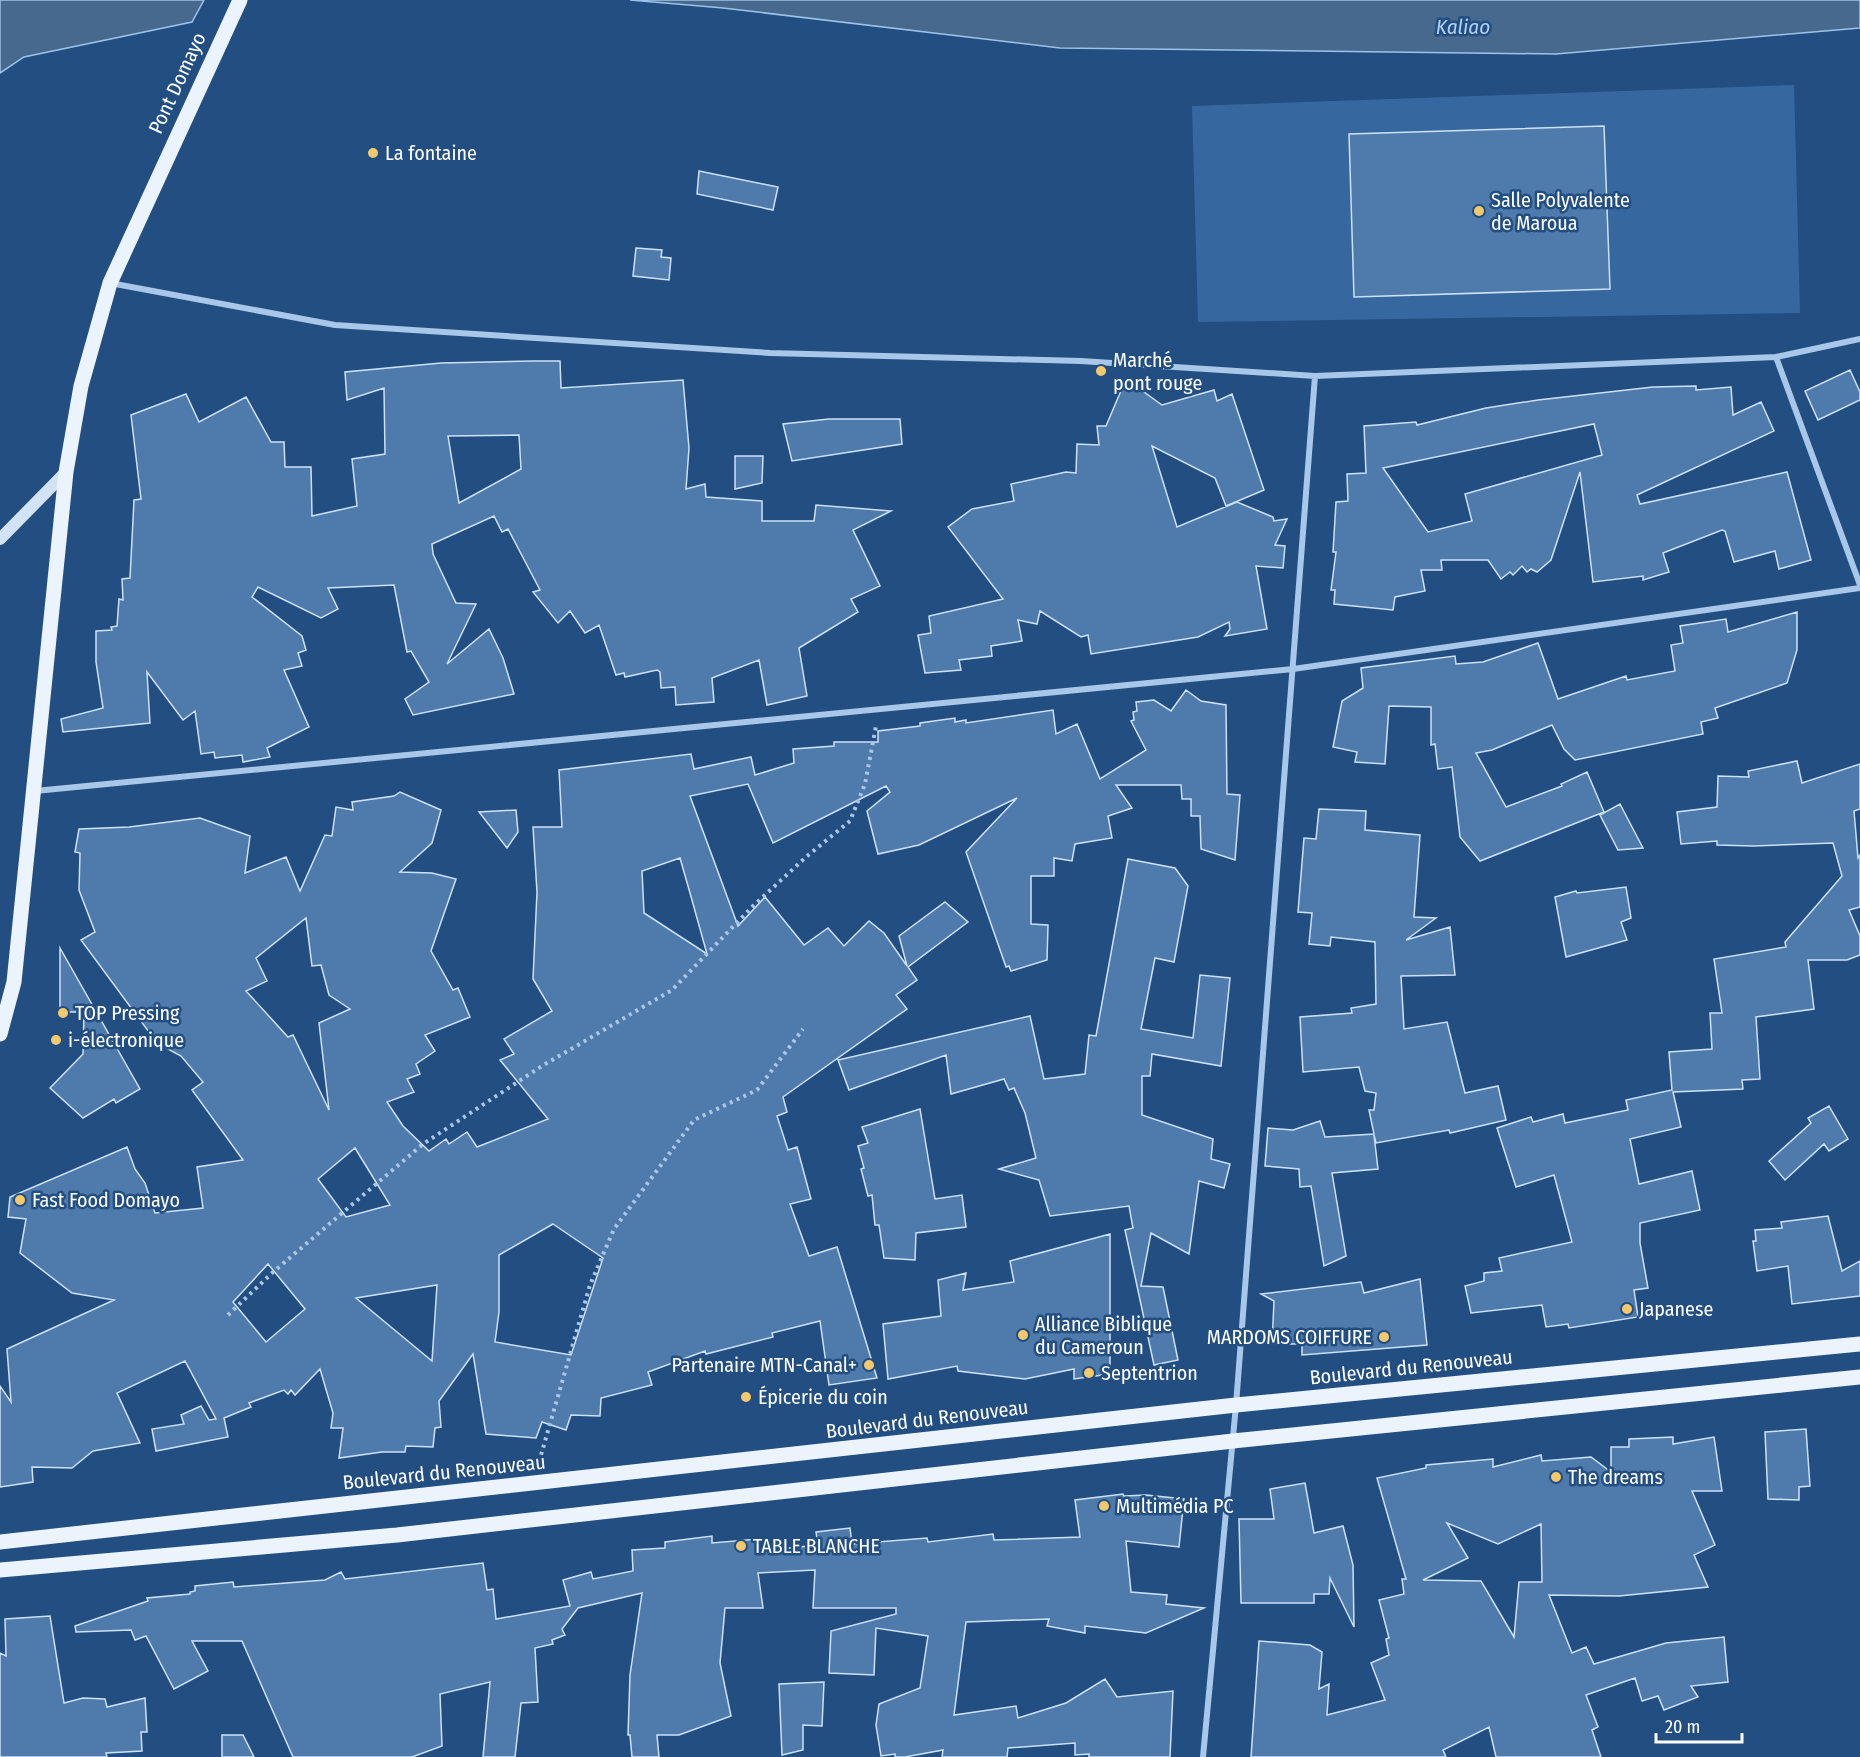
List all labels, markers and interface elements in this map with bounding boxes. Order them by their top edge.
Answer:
water label: Kaliao [1436,14,1490,40]
street label: Pont Domayo [143,29,211,137]
place label: La fontaine [385,141,477,165]
marker: La fontaine [366,146,380,160]
place label: Salle Polyvalente de Maroua [1491,188,1630,235]
marker: Salle Polyvalente de Maroua [1472,204,1486,218]
place label: Marché pont rouge [1113,348,1202,395]
marker: Marché pont rouge [1094,364,1108,378]
place label: TOP Pressing [75,1001,180,1025]
marker: TOP Pressing [56,1006,70,1020]
place label: i-électronique [68,1028,184,1052]
marker: i-électronique [49,1033,63,1047]
place label: Fast Food Domayo [32,1188,180,1212]
marker: Fast Food Domayo [13,1193,27,1207]
place label: Japanese [1639,1297,1713,1321]
marker: Japanese [1620,1302,1634,1316]
place label: Alliance Biblique du Cameroun [1035,1312,1172,1359]
place label: MARDOMS COIFFURE [1207,1325,1372,1349]
marker: Alliance Biblique du Cameroun [1016,1328,1030,1342]
marker: MARDOMS COIFFURE [1377,1330,1391,1344]
street label: Boulevard du Renouveau [1308,1344,1514,1390]
place label: Partenaire MTN-Canal+ [671,1353,857,1377]
marker: Partenaire MTN-Canal+ [862,1358,876,1372]
place label: Septentrion [1101,1361,1198,1385]
marker: Septentrion [1082,1366,1096,1380]
place label: Épicerie du coin [758,1385,888,1409]
marker: Épicerie du coin [739,1390,753,1404]
street label: Boulevard du Renouveau [824,1395,1030,1443]
street label: Boulevard du Renouveau [341,1449,547,1495]
place label: The dreams [1568,1465,1663,1489]
marker: The dreams [1549,1470,1563,1484]
place label: Multimédia PC [1116,1494,1234,1518]
marker: Multimédia PC [1097,1499,1111,1513]
place label: TABLE BLANCHE [753,1534,880,1558]
marker: TABLE BLANCHE [734,1539,748,1553]
scale bar [1656,1706,1742,1744]
text: 20 m [1665,1716,1700,1738]

